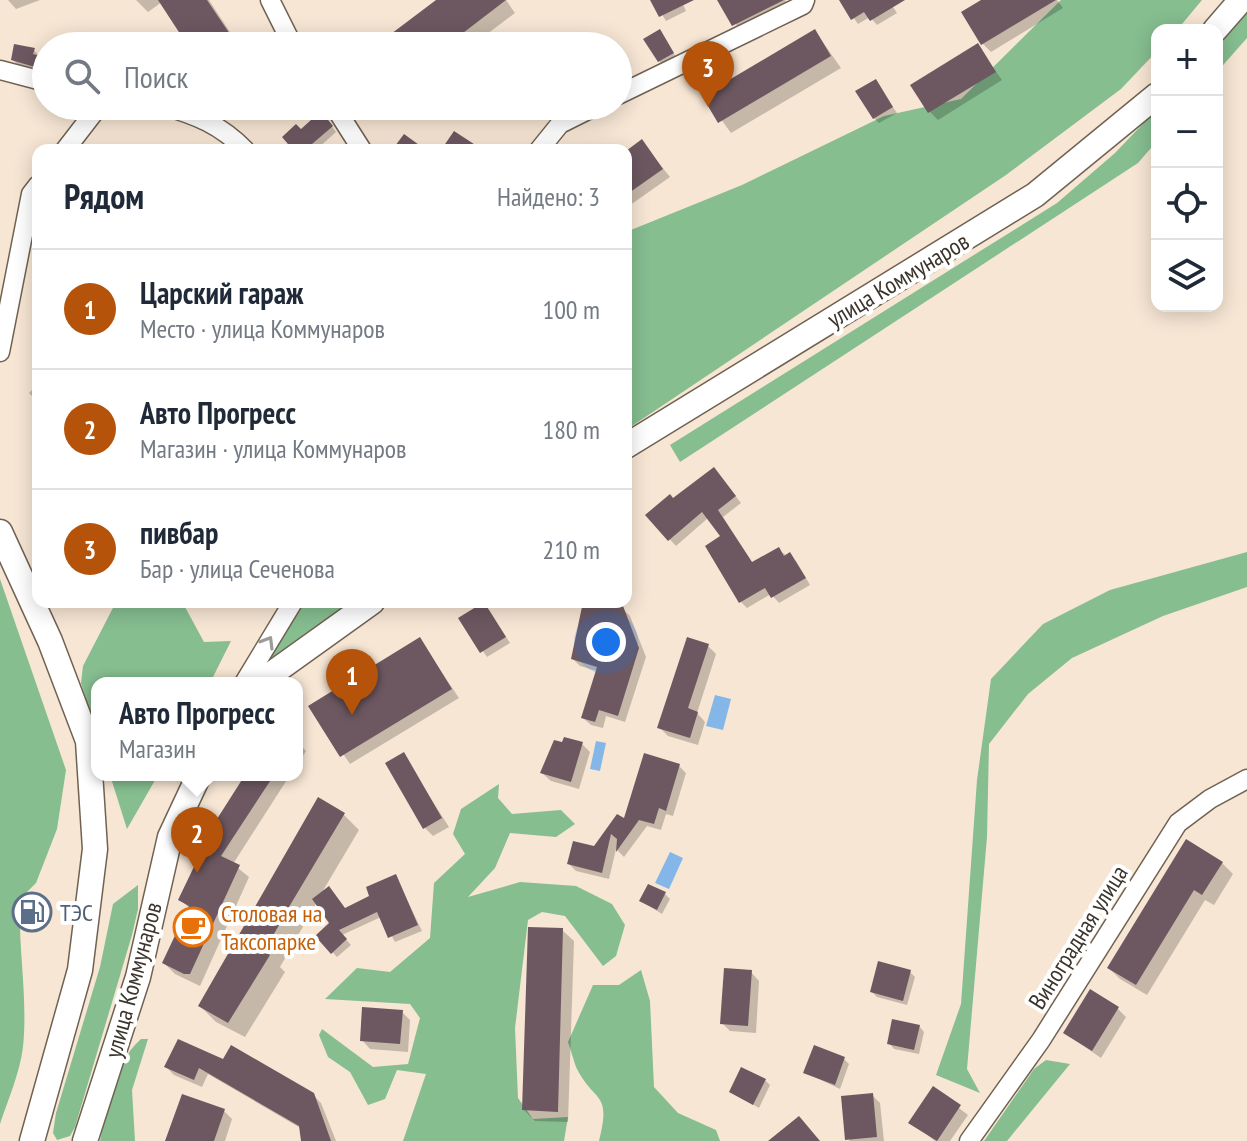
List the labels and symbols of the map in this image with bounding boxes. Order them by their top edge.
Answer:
pin: 3 [682,41,734,107]
street label: улица Коммунаров [821,226,975,334]
your location [586,622,626,662]
one-way arrow [259,637,274,651]
pin: 1 [326,649,378,715]
pin: 2 [171,807,223,873]
street label: Виноградная улица [1021,859,1135,1015]
fuel station icon: ТЭС [11,891,53,933]
place label: ТЭС [60,897,93,928]
place label: Столовая на Таксопарке [221,898,322,957]
street label: улица Коммунаров [97,899,169,1061]
cafe icon: Столовая на Таксопарке [172,906,214,948]

